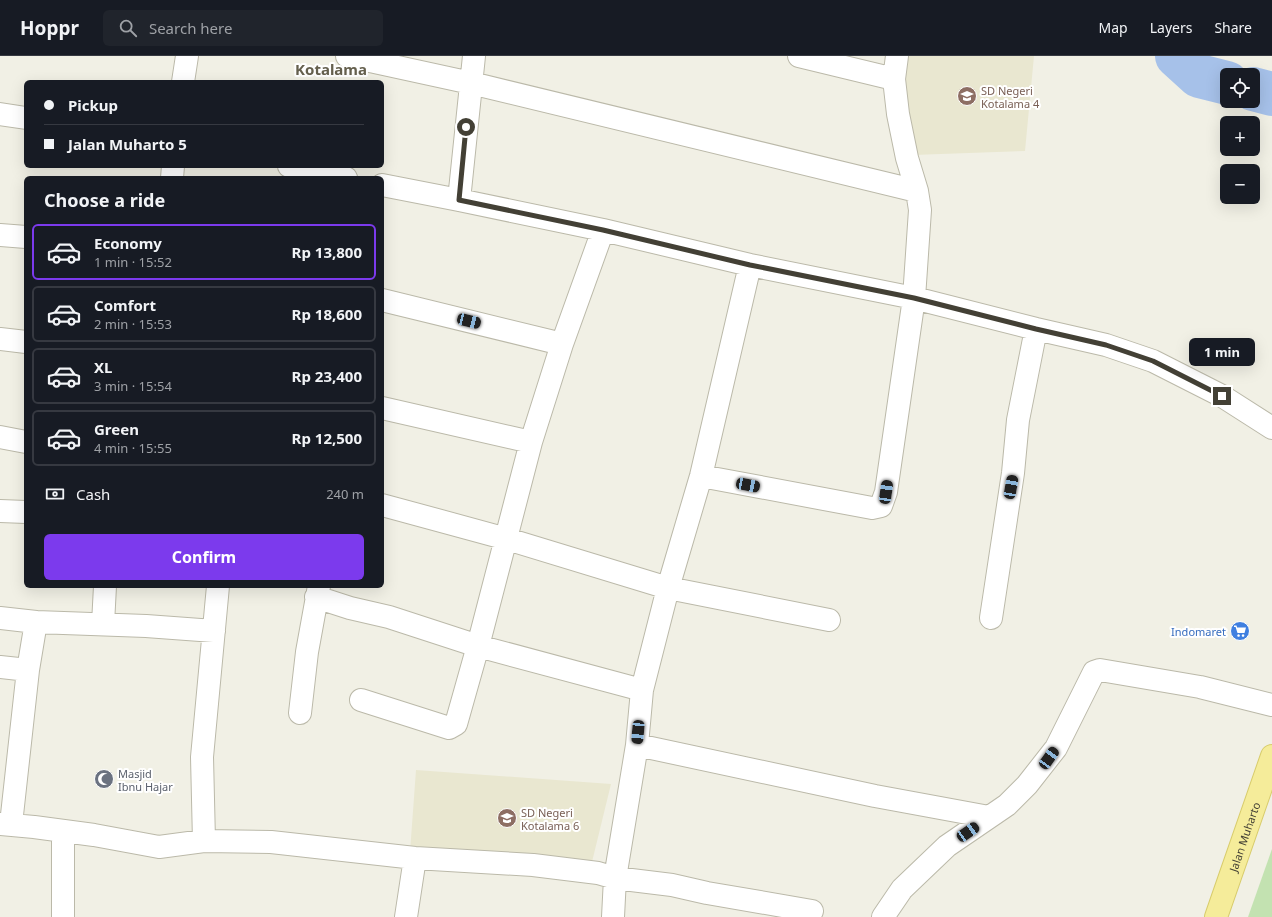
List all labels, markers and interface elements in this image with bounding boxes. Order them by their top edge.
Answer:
search box [103,10,383,46]
text: Hoppr [20,15,79,41]
icon: search [117,17,139,39]
text: Search here [149,18,232,38]
text: Map [1099,18,1128,37]
text: Layers [1150,18,1192,37]
text: Share [1214,18,1252,37]
district label: Kotalama [295,59,367,79]
map controls [1220,68,1260,204]
button: locate [1220,68,1260,108]
place label: SD Negeri Kotalama 4 [981,83,1040,111]
school or university icon: SD Negeri Kotalama 4 [956,85,978,107]
text: Pickup [68,95,118,115]
button: + [1220,116,1260,156]
route start [457,118,475,136]
text: Jalan Muharto 5 [68,134,187,154]
button: − [1220,164,1260,204]
text: Choose a ride [44,188,165,212]
text: Economy [94,233,162,253]
icon: car [46,234,82,270]
text: Rp 13,800 [292,242,362,262]
text: 1 min · 15:52 [94,253,172,271]
text: Comfort [94,295,156,315]
icon: car [46,296,82,332]
text: Rp 18,600 [292,304,362,324]
car [456,312,482,330]
text: 2 min · 15:53 [94,315,172,333]
callout: 1 min [1189,338,1255,366]
text: 1 min [1204,343,1240,361]
text: XL [94,357,112,377]
icon: car [46,358,82,394]
text: Rp 23,400 [292,366,362,386]
text: 3 min · 15:54 [94,377,172,395]
route end [1213,387,1231,405]
text: Green [94,419,139,439]
icon: car [46,420,82,456]
text: Rp 12,500 [292,428,362,448]
text: 4 min · 15:55 [94,439,172,457]
car [1003,474,1019,500]
car [735,477,761,493]
car [878,479,894,505]
icon: cash [44,483,66,505]
text: Cash [76,484,110,504]
text: 240 m [326,485,364,503]
button: Confirm [44,534,364,580]
supermarket icon: Indomaret [1229,620,1251,642]
place label: Indomaret [1171,624,1226,639]
car [631,720,645,744]
car [1037,745,1061,771]
place label: Masjid Ibnu Hajar [118,766,173,794]
mosque icon: Masjid Ibnu Hajar [93,768,115,790]
street label: Jalan Muharto [1225,800,1263,875]
place label: SD Negeri Kotalama 6 [521,805,579,833]
school or university icon: SD Negeri Kotalama 6 [496,807,518,829]
car [955,820,981,844]

